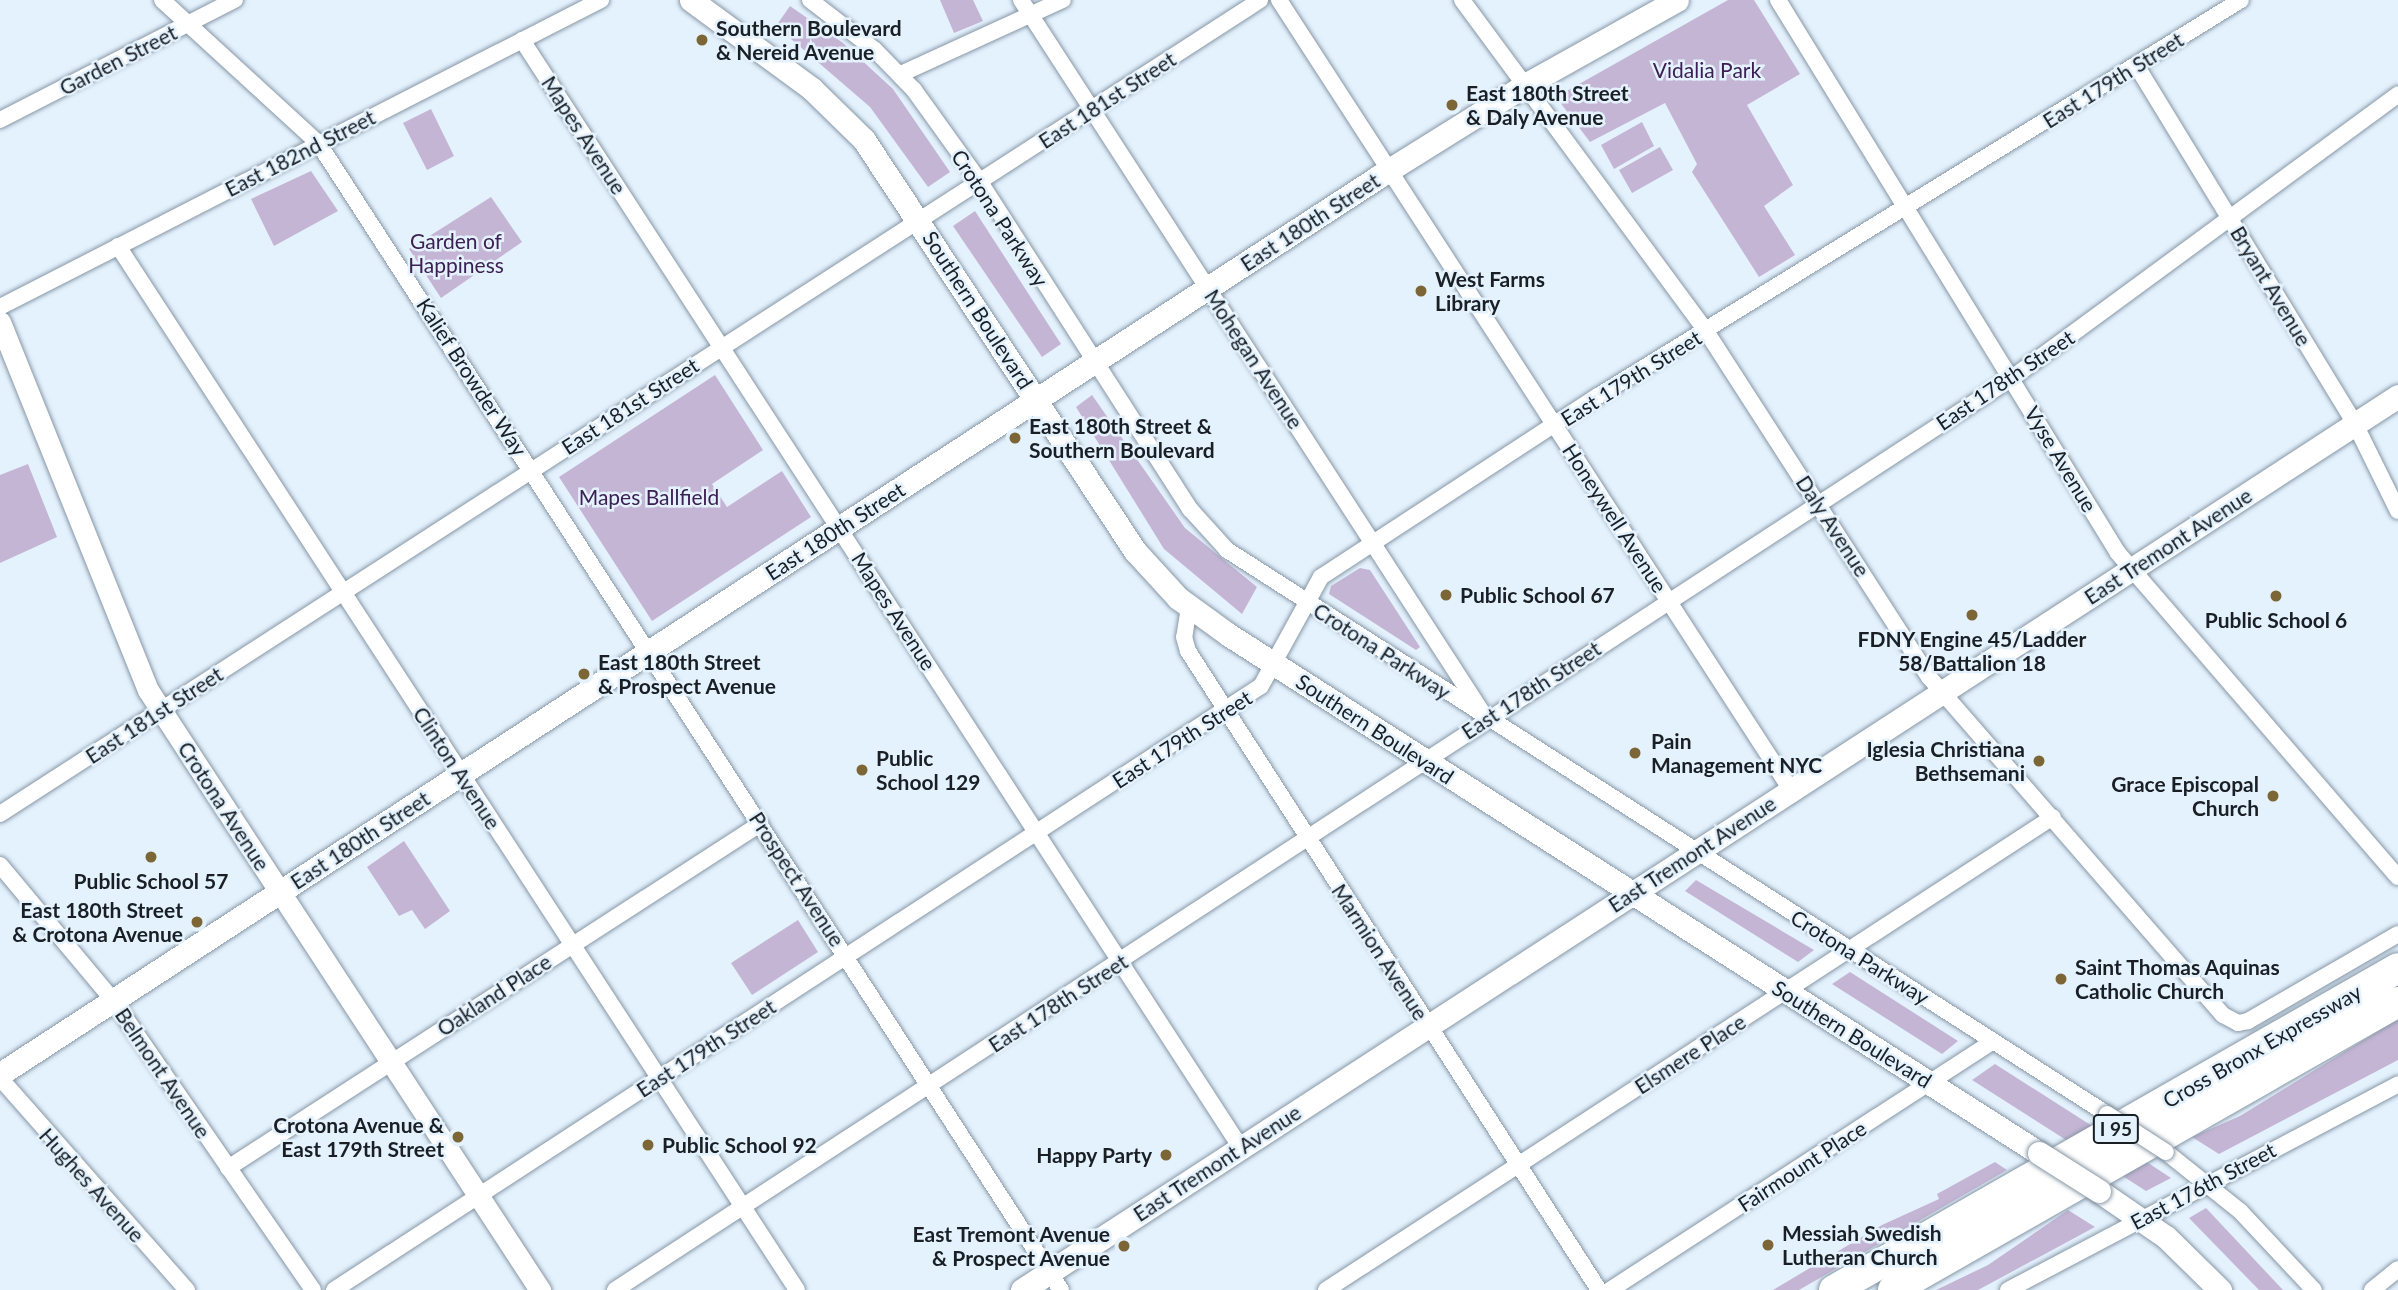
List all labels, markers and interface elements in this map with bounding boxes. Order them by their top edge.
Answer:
place label: Southern Boulevard & Nereid Avenue [716,15,902,65]
street label: Garden Street [55,20,181,100]
street label: East 179th Street [2038,27,2188,133]
marker: Southern Boulevard & Nereid Avenue [694,32,710,48]
street label: East 181st Street [1034,46,1180,154]
park label: Vidalia Park [1653,57,1761,83]
street label: Mapes Avenue [536,71,632,199]
place label: East 180th Street & Daly Avenue [1466,80,1629,130]
marker: East 180th Street & Daly Avenue [1444,97,1460,113]
street label: East 182nd Street [221,104,379,202]
street label: Crotona Parkway [946,145,1054,291]
street label: East 180th Street [1236,168,1384,276]
street label: Bryant Avenue [2225,221,2317,351]
street label: Southern Boulevard [918,226,1038,394]
park label: Garden of Happiness [408,228,504,278]
place label: West Farms Library [1435,266,1545,316]
marker: West Farms Library [1413,283,1429,299]
street label: Mohegan Avenue [1199,284,1309,434]
street label: Kalief Browder Way [411,293,533,461]
street label: East 179th Street [1556,325,1706,431]
street label: East 178th Street [1931,325,2079,435]
street label: East 181st Street [557,352,703,460]
street label: Vyse Avenue [2019,401,2103,517]
place label: East 180th Street & Southern Boulevard [1029,413,1215,463]
marker: East 180th Street & Southern Boulevard [1007,430,1023,446]
street label: Honeywell Avenue [1557,439,1673,597]
street label: Daly Avenue [1791,470,1875,582]
street label: East 180th Street [761,477,909,585]
street label: East Tremont Avenue [2079,482,2257,610]
park label: Mapes Ballfield [579,484,719,510]
street label: Mapes Avenue [846,547,942,675]
place label: Public School 67 [1460,582,1615,608]
marker: Public School 67 [1438,587,1454,603]
marker: Public School 6 [2268,588,2284,604]
street label: Crotona Parkway [1309,597,1455,705]
marker: FDNY Engine 45/Ladder 58/Battalion 18 [1964,607,1980,623]
place label: Public School 6 [2205,607,2347,633]
place label: FDNY Engine 45/Ladder 58/Battalion 18 [1857,626,2087,676]
street label: East 178th Street [1457,636,1605,744]
place label: East 180th Street & Prospect Avenue [598,649,777,699]
street label: East 181st Street [81,661,227,769]
marker: East 180th Street & Prospect Avenue [576,666,592,682]
street label: Southern Boulevard [1291,669,1459,789]
street label: East 179th Street [1108,685,1256,793]
street label: Clinton Avenue [408,702,506,834]
place label: Pain Management NYC [1651,728,1822,778]
place label: Iglesia Christiana Bethsemani [1866,736,2025,786]
street label: Crotona Avenue [173,737,275,875]
marker: Pain Management NYC [1625,743,1645,763]
place label: Public School 129 [876,745,980,795]
marker: Iglesia Christiana Bethsemani [2031,753,2047,769]
marker: Public School 129 [854,762,870,778]
place label: Grace Episcopal Church [2111,771,2259,821]
street label: East 180th Street [286,786,434,894]
marker: Grace Episcopal Church [2265,788,2281,804]
street label: East Tremont Avenue [1603,790,1781,918]
street label: Prospect Avenue [744,807,850,951]
marker: Public School 57 [143,849,159,865]
place label: Public School 57 [74,868,228,894]
street label: Marmion Avenue [1326,879,1434,1025]
place label: East 180th Street & Crotona Avenue [11,897,183,947]
street label: Crotona Parkway [1786,904,1934,1010]
marker: East 180th Street & Crotona Avenue [189,914,205,930]
street label: Oakland Place [432,949,556,1041]
street label: East 178th Street [984,949,1132,1057]
place label: Saint Thomas Aquinas Catholic Church [2075,954,2281,1004]
marker: Saint Thomas Aquinas Catholic Church [2053,971,2069,987]
street label: Southern Boulevard [1768,975,1936,1093]
street label: Cross Bronx Expressway [2158,979,2366,1113]
street label: East 179th Street [632,994,780,1102]
street label: Belmont Avenue [110,1003,216,1143]
street label: Elsmere Place [1630,1009,1750,1099]
street label: East Tremont Avenue [1128,1099,1306,1227]
place label: Crotona Avenue & East 179th Street [272,1112,444,1162]
road number: I 95 [2092,1114,2140,1144]
street label: Fairmount Place [1733,1115,1871,1217]
street label: Hughes Avenue [34,1123,150,1247]
marker: Crotona Avenue & East 179th Street [450,1129,466,1145]
place label: Public School 92 [662,1132,817,1158]
marker: Public School 92 [640,1137,656,1153]
street label: East 176th Street [2126,1137,2280,1235]
place label: Happy Party [1036,1142,1152,1168]
marker: Happy Party [1158,1147,1174,1163]
place label: Messiah Swedish Lutheran Church [1782,1220,1942,1270]
place label: East Tremont Avenue & Prospect Avenue [911,1221,1110,1271]
marker: Messiah Swedish Lutheran Church [1760,1237,1776,1253]
marker: East Tremont Avenue & Prospect Avenue [1116,1238,1132,1254]

